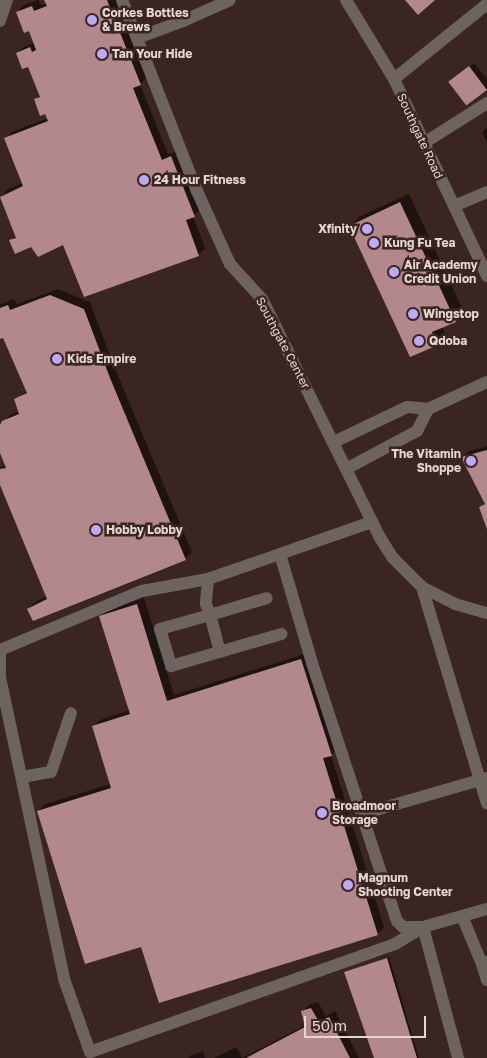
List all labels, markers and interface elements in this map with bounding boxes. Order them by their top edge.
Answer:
place label: Corkes Bottles & Brews [102,6,189,34]
marker: Corkes Bottles & Brews [86,14,98,26]
place label: Tan Your Hide [112,47,192,61]
marker: Tan Your Hide [96,48,108,60]
street label: Southgate Road [394,91,446,181]
place label: 24 Hour Fitness [154,173,246,187]
marker: 24 Hour Fitness [138,174,150,186]
place label: Xfinity [318,222,357,236]
marker: Xfinity [361,223,373,235]
place label: Kung Fu Tea [384,236,455,250]
marker: Kung Fu Tea [368,237,380,249]
place label: Air Academy Credit Union [404,258,478,286]
marker: Air Academy Credit Union [388,266,400,278]
street label: Southgate Center [253,295,313,391]
place label: Wingstop [423,307,479,321]
marker: Wingstop [407,308,419,320]
place label: Qdoba [429,334,467,348]
marker: Qdoba [413,335,425,347]
place label: Kids Empire [67,352,136,366]
marker: Kids Empire [51,353,63,365]
place label: The Vitamin Shoppe [391,447,461,475]
marker: The Vitamin Shoppe [465,455,477,467]
place label: Hobby Lobby [106,523,183,537]
marker: Hobby Lobby [90,524,102,536]
place label: Broadmoor Storage [332,799,396,827]
marker: Broadmoor Storage [316,807,328,819]
place label: Magnum Shooting Center [358,871,453,899]
marker: Magnum Shooting Center [342,879,354,891]
scale bar [307,1006,430,1038]
text: 50 m [312,1016,347,1034]

